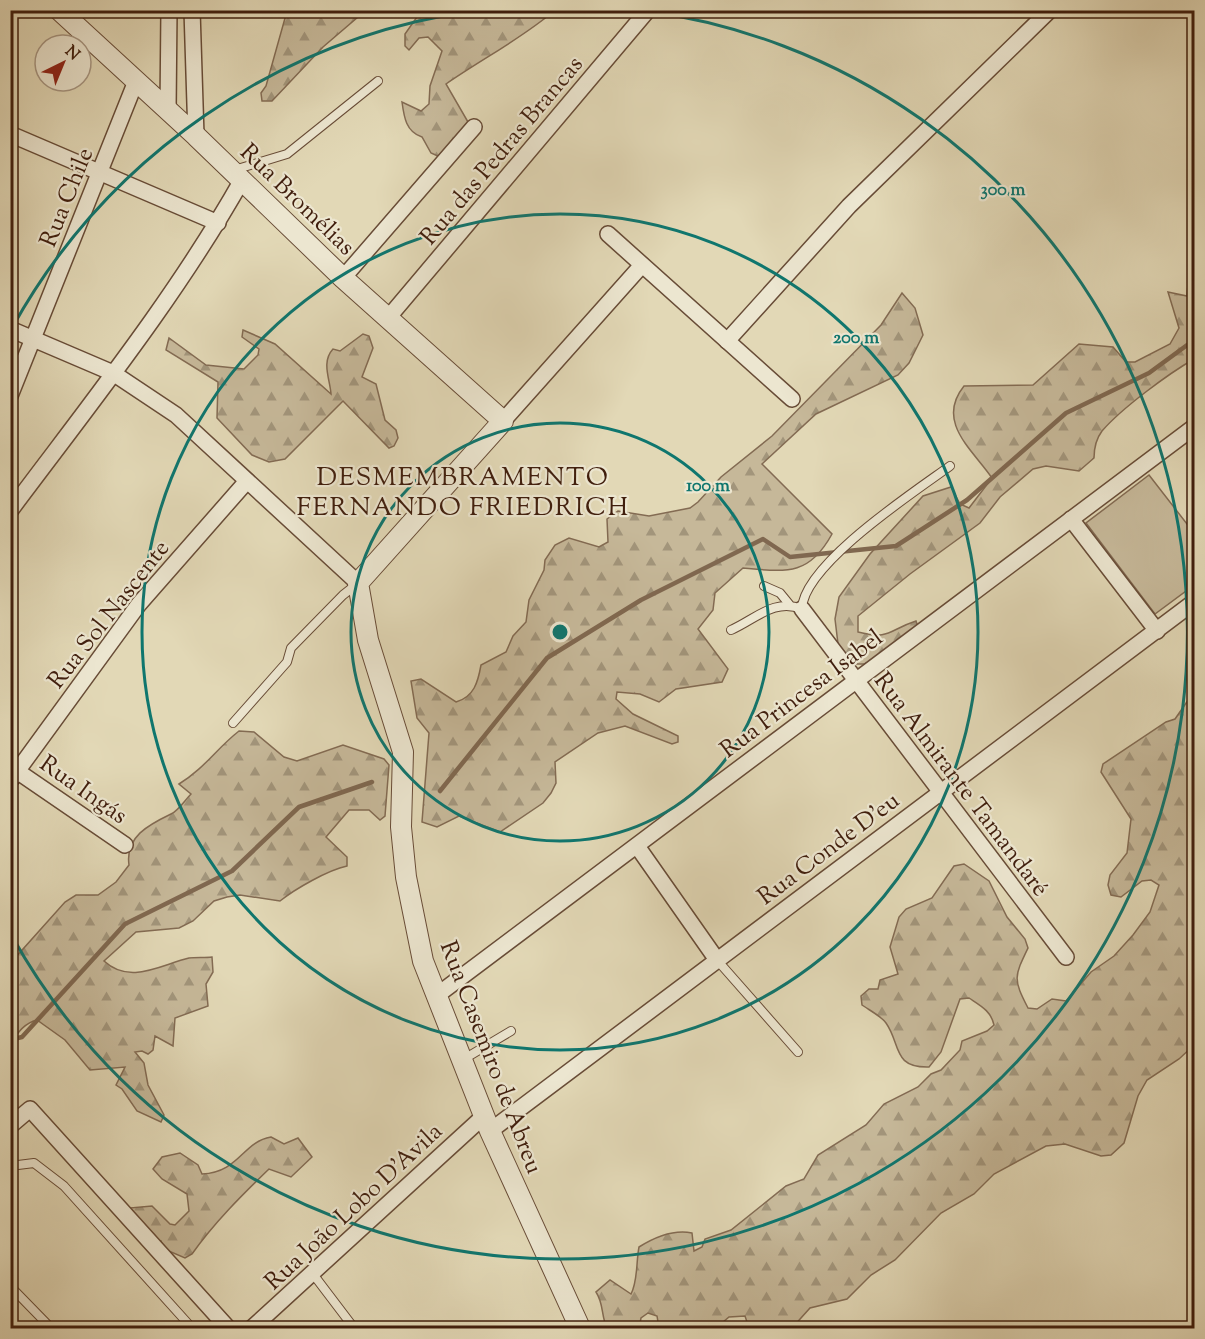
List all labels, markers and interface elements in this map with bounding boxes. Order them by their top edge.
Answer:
north arrow [33,33,93,93]
text: N [59,41,84,67]
street label: Rua das Pedras Brancas [413,49,592,253]
street label: Rua Bromélias [231,137,362,264]
street label: Rua Chile [33,143,103,253]
text: 300 m [981,178,1026,204]
text: 200 m [833,326,879,352]
district label: DESMEMBRAMENTO FERNANDO FRIEDRICH [297,460,629,527]
text: 100 m [686,474,730,500]
street label: Rua Sol Nascente [41,534,179,697]
centre of rings [550,622,570,642]
street label: Rua Princesa Isabel [714,622,891,767]
street label: Rua Almirante Tamandaré [865,666,1056,904]
street label: Rua Ingás [32,748,134,833]
street label: Rua Conde D'eu [751,785,908,914]
street label: Rua Casemiro de Abreu [430,936,550,1179]
street label: Rua João Lobo D'Avila [258,1116,451,1299]

